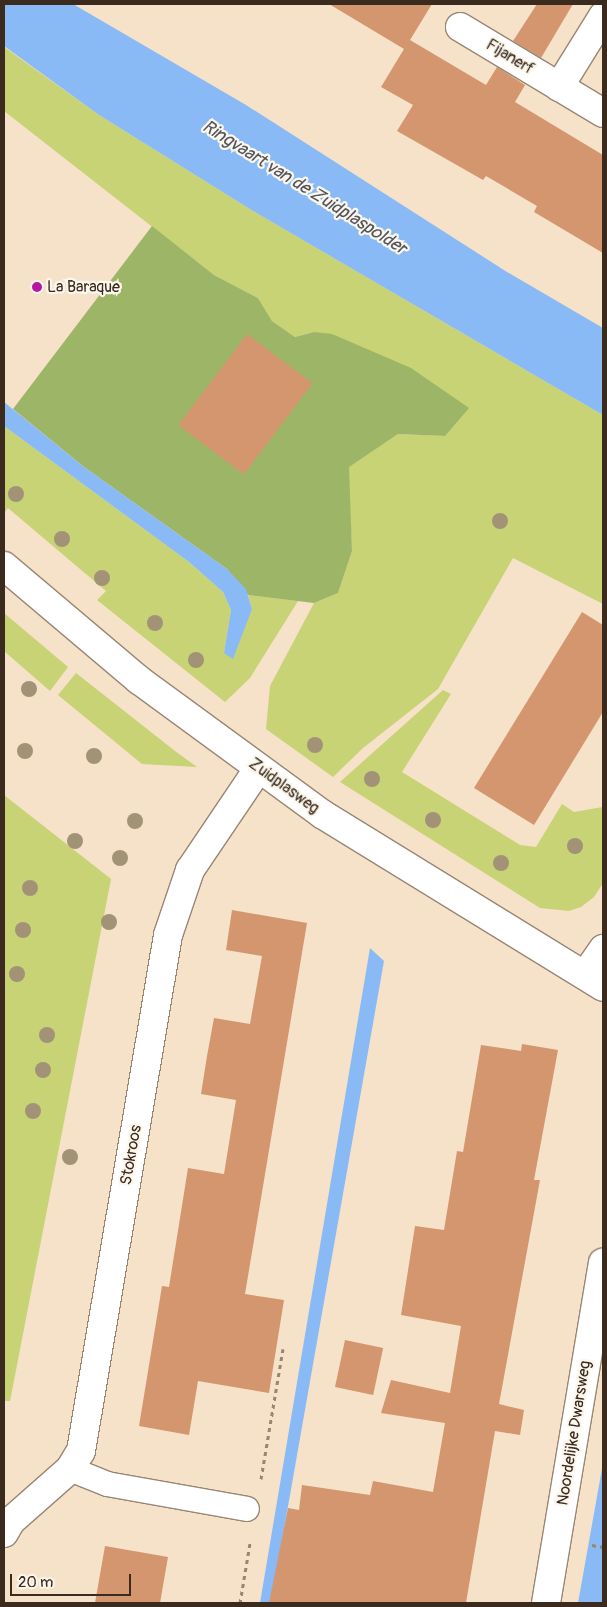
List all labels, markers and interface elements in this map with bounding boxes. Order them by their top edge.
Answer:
street label: Fijanerf [483,35,537,79]
water label: Ringvaart van de Zuidplaspolder [198,116,410,260]
place label: La Baraque [47,277,120,297]
marker: La Baraque [31,281,43,293]
street label: Zuidplasweg [245,754,323,818]
street label: Stokroos [116,1123,146,1187]
street label: Noordelijke Dwarsweg [553,1359,595,1507]
scale bar [12,1564,134,1596]
text: 20 m [18,1573,53,1592]

